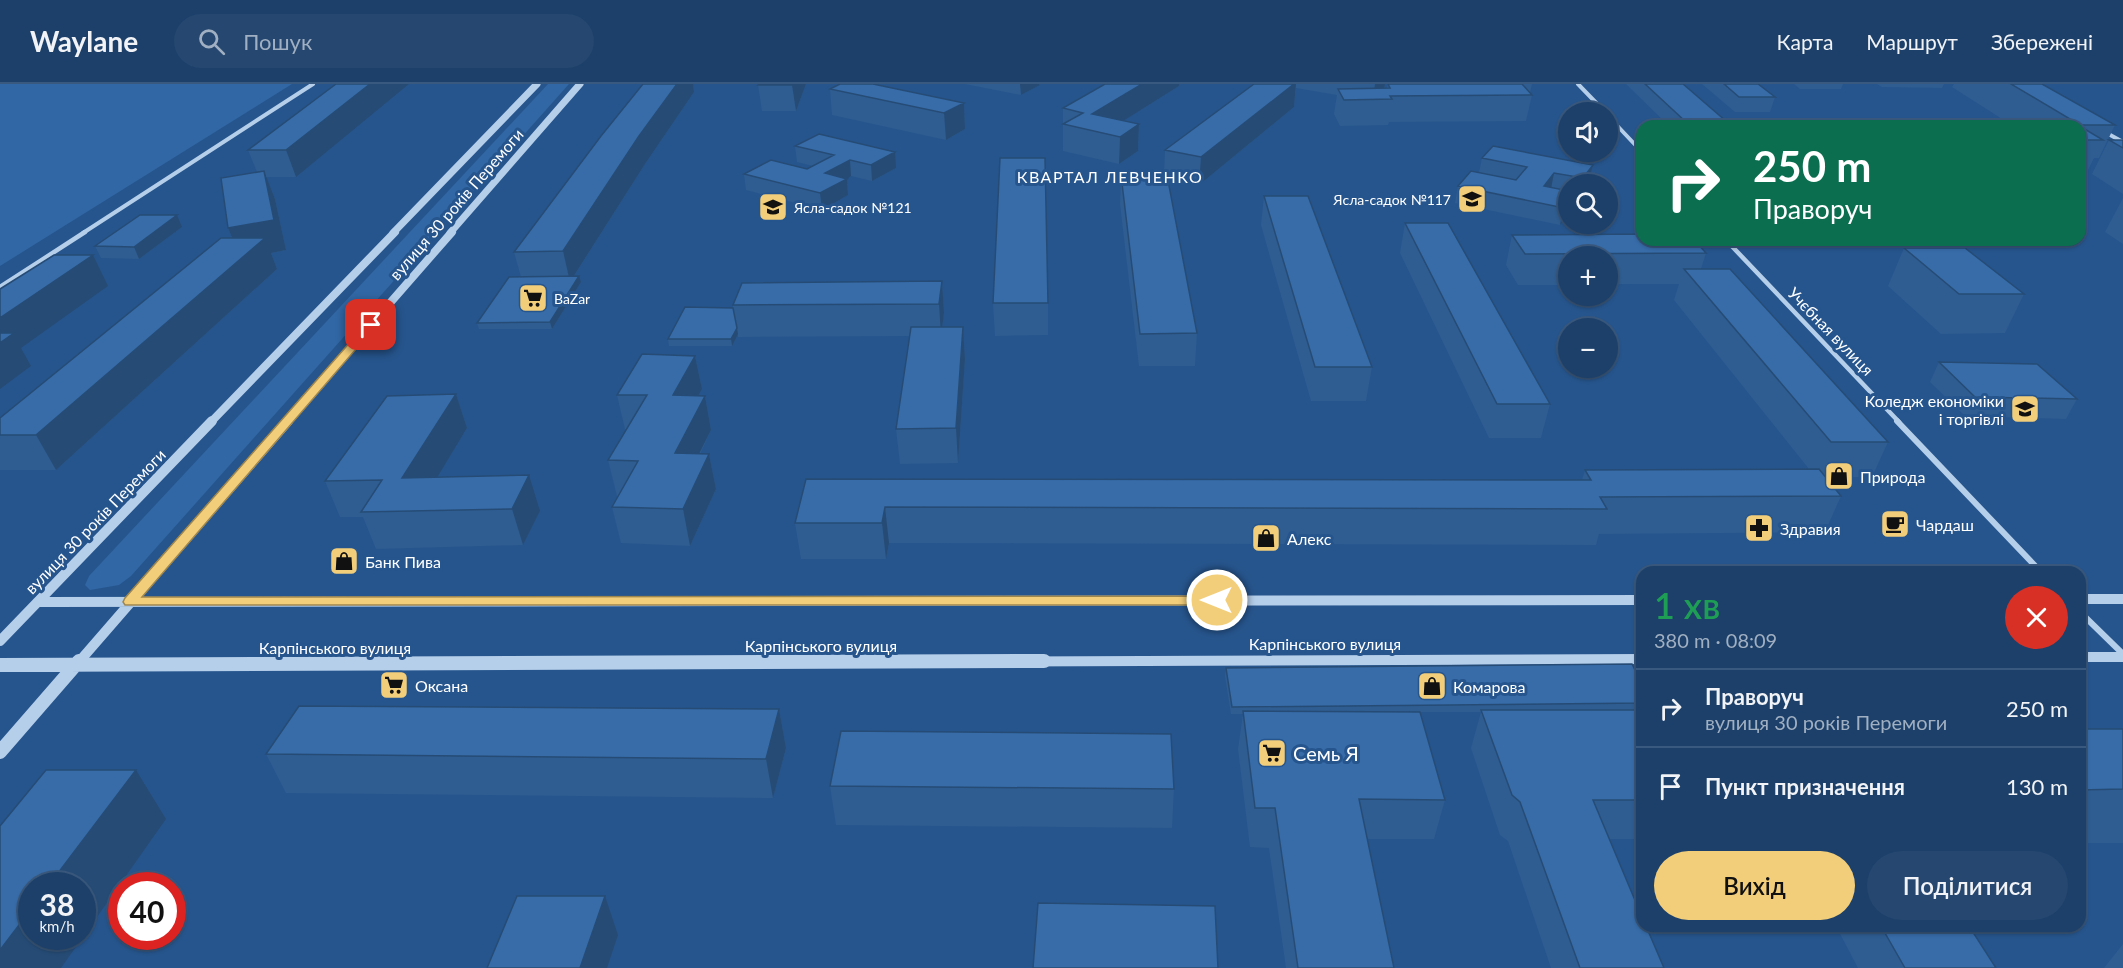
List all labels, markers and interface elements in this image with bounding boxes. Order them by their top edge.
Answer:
search box [174,14,594,68]
text: Waylane [30,24,138,58]
icon: search [195,25,228,58]
text: Пошук [243,28,312,55]
text: Карта [1777,29,1833,54]
text: Маршрут [1866,29,1958,54]
text: Збережені [1991,29,2093,54]
map controls [1558,102,1618,378]
button: sound [1558,102,1618,162]
street label: вулиця 30 років Перемоги [385,125,527,283]
text: 250 m [1753,141,1871,191]
icon: right [1654,144,1732,222]
district label: КВАРТАЛ ЛЕВЧЕНКО [1017,167,1203,186]
button: search [1558,174,1618,234]
school or university icon: Ясла-садок №117 [1456,183,1488,215]
school or university icon: Ясла-садок №121 [757,191,789,223]
place label: Ясла-садок №117 [1332,191,1451,208]
text: Праворуч [1753,192,1873,225]
place label: Ясла-садок №121 [793,199,912,216]
button: + [1558,246,1618,306]
supermarket icon: BaZar [517,282,549,314]
street label: Учєбная вулиця [1784,283,1878,379]
place label: BaZar [554,290,590,307]
pin [345,299,396,350]
icon: arrive [354,308,387,341]
button: − [1558,318,1618,378]
place label: Коледж економіки і торгівлі [1865,391,2004,428]
school or university icon: Коледж економіки і торгівлі [2009,393,2041,425]
street label: вулиця 30 років Перемоги [21,445,169,597]
shop icon: Природа [1823,460,1855,492]
place label: Природа [1860,467,1925,486]
cafe icon: Чардаш [1879,508,1911,540]
pharmacy icon: Здравия [1743,512,1775,544]
place label: Чардаш [1916,515,1974,534]
place label: Здравия [1780,519,1841,538]
shop icon: Алекс [1250,522,1282,554]
place label: Алекс [1287,529,1332,548]
shop icon: Банк Пива [328,545,360,577]
place label: Банк Пива [365,552,441,571]
position arrow [1185,568,1249,632]
text: 1 хв [1654,583,1720,627]
button: close [2005,586,2068,649]
text: 380 m · 08:09 [1654,628,1777,652]
street label: Карпінського вулиця [1249,634,1401,653]
street label: Карпінського вулиця [745,636,897,655]
street label: Карпінського вулиця [259,638,411,657]
supermarket icon: Оксана [378,669,410,701]
shop icon: Комарова [1416,670,1448,702]
place label: Оксана [415,676,468,695]
place label: Комарова [1453,677,1525,696]
text: Праворуч [1705,683,1804,710]
icon: right [1654,692,1687,725]
text: 250 m [2006,695,2068,722]
text: вулиця 30 років Перемоги [1705,710,1947,734]
supermarket icon: Семь Я [1256,737,1288,769]
place label: Семь Я [1293,741,1359,765]
icon: arrive [1654,770,1687,803]
text: Пункт призначення [1705,773,1905,800]
text: 130 m [2006,773,2068,800]
button: Вихід [1654,851,1855,920]
button: Поділитися [1867,851,2068,920]
speed limit sign: 40 [108,872,186,950]
text: 38 [40,886,74,922]
text: km/h [39,917,75,935]

